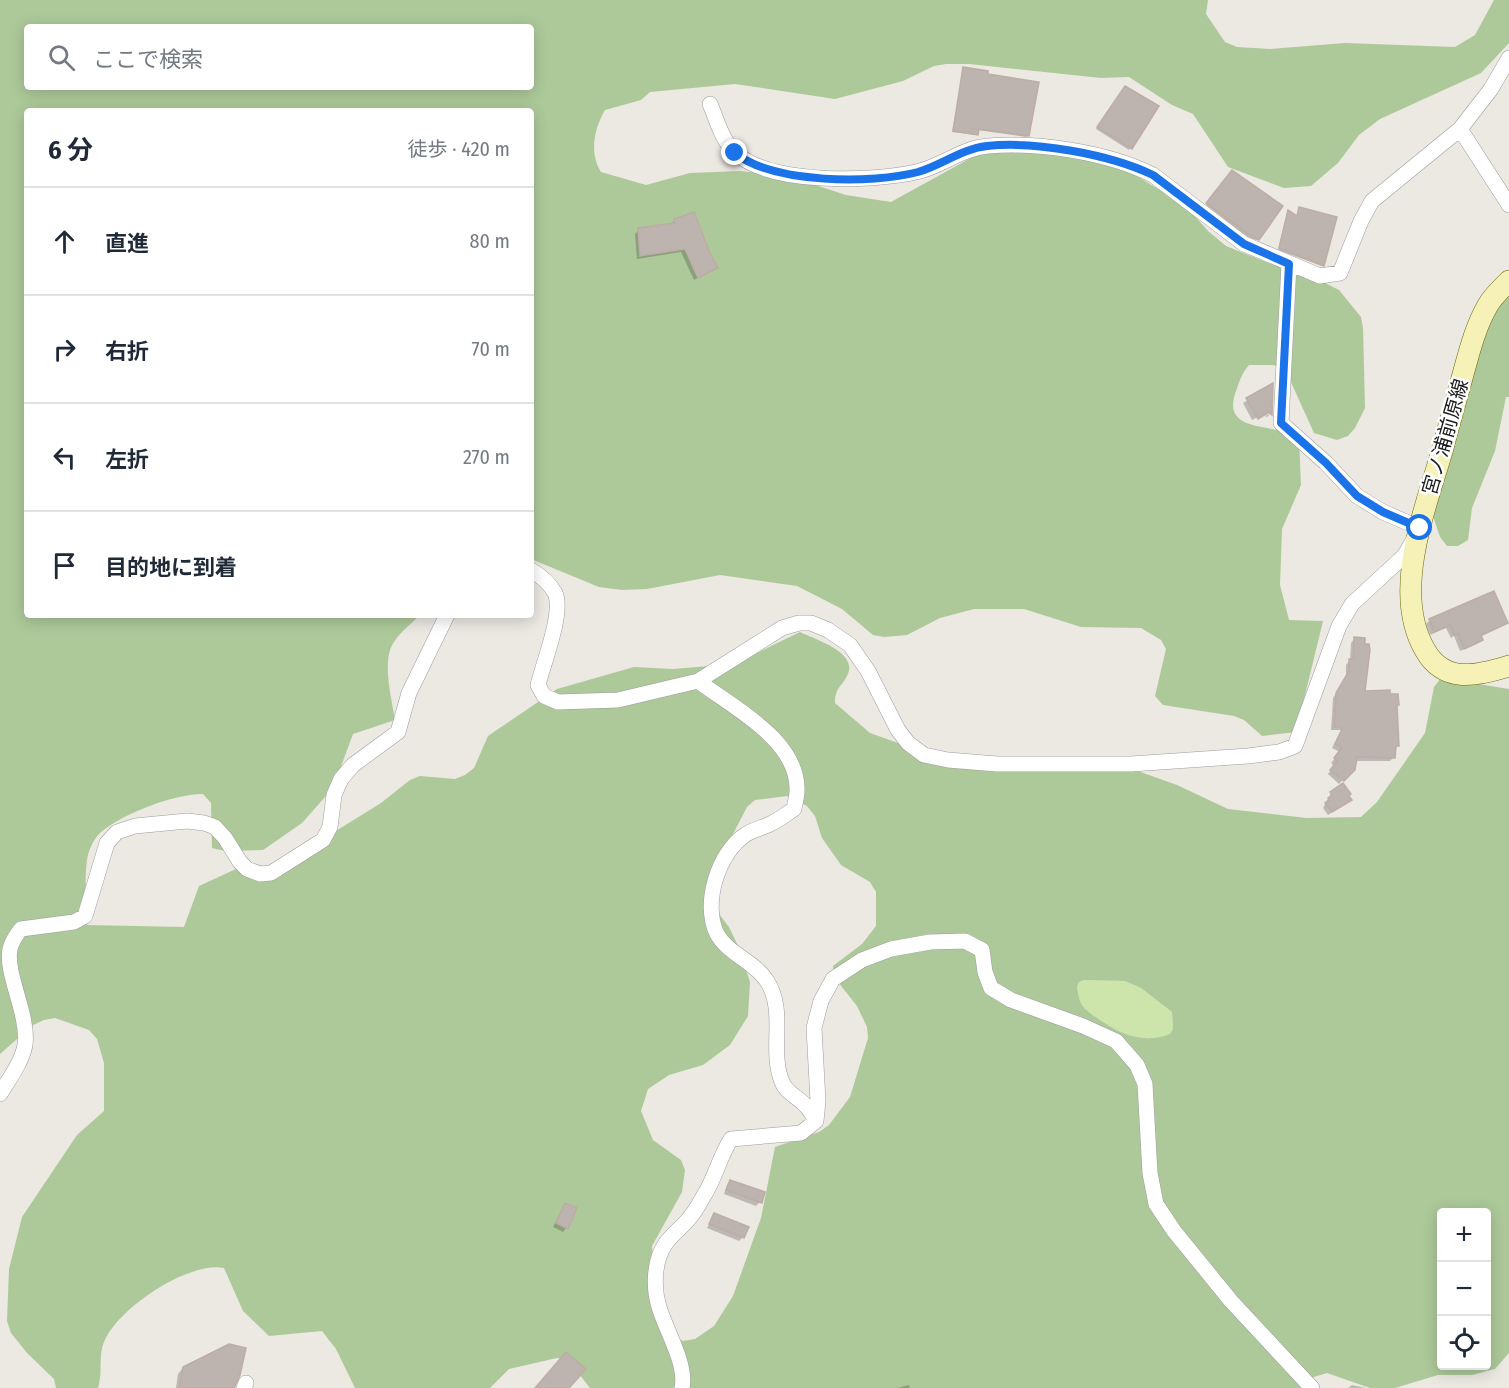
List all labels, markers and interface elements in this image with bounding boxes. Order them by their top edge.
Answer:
search box [24,24,534,90]
icon: search [45,41,78,74]
text: ここで検索 [93,46,203,73]
text: 6 分 [48,135,93,166]
text: 徒歩 · 420 m [408,137,510,161]
route end [721,139,747,165]
icon: ahead [48,225,81,258]
text: 80 m [470,229,510,253]
text: 直進 [105,230,149,257]
icon: right [48,333,81,366]
text: 70 m [472,337,510,361]
text: 右折 [105,338,149,365]
street label: 宮ノ浦前原線 [1417,376,1473,498]
icon: left [48,441,81,474]
text: 270 m [463,445,510,469]
text: 左折 [105,446,149,473]
route start [1406,514,1432,540]
icon: arrive [48,549,81,582]
text: 目的地に到着 [105,554,237,581]
map controls [1437,1208,1491,1370]
button: + [1437,1208,1491,1262]
button: − [1437,1262,1491,1316]
button: locate [1437,1316,1491,1370]

